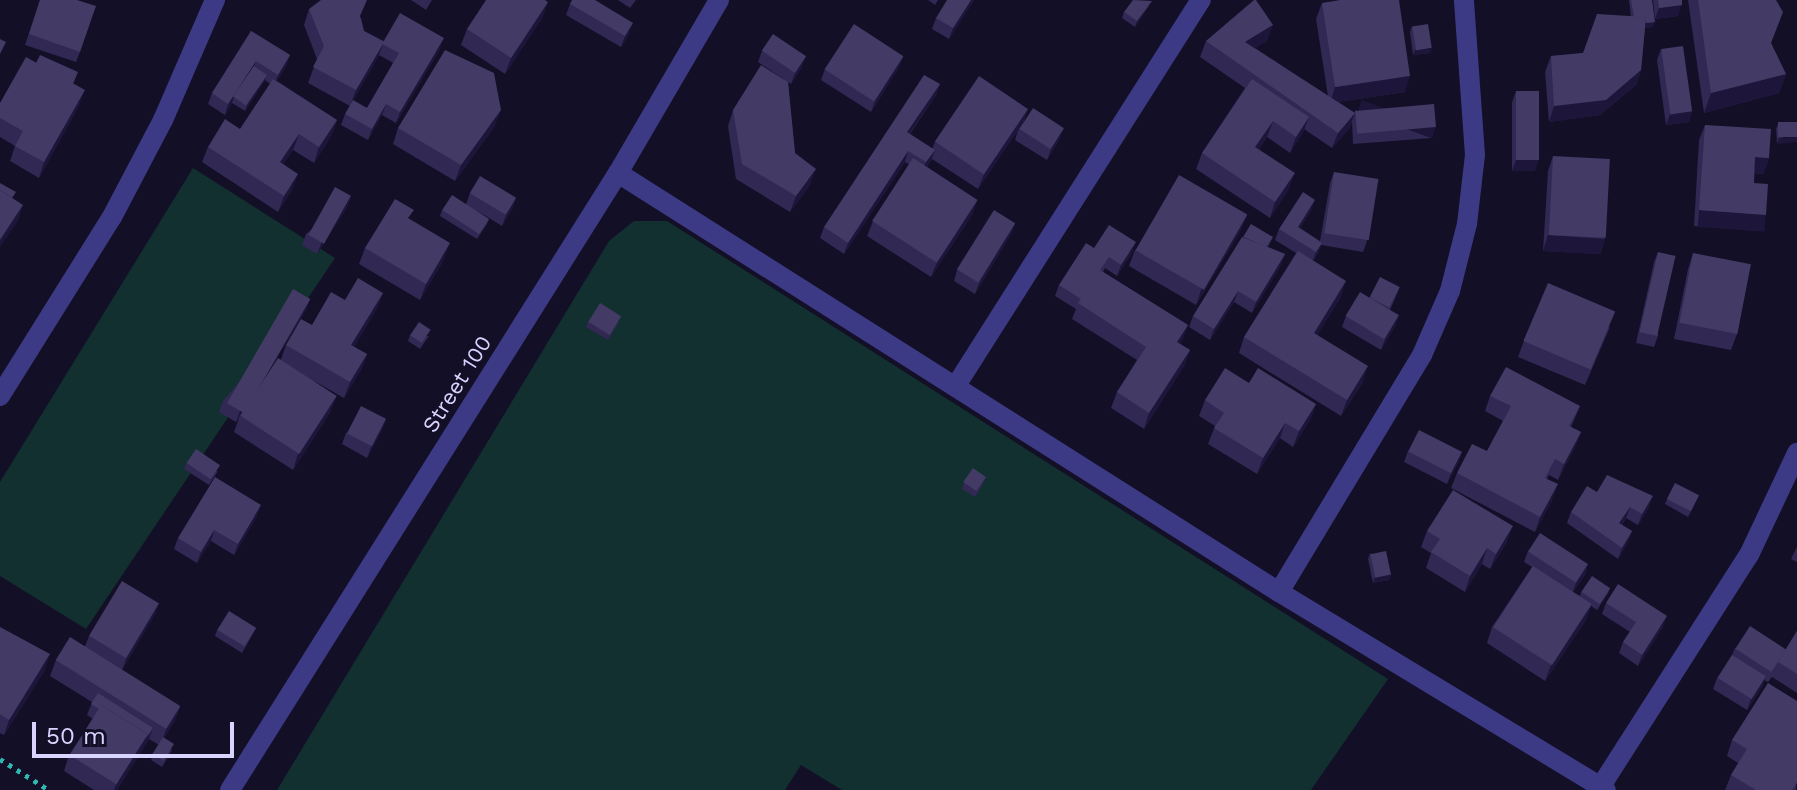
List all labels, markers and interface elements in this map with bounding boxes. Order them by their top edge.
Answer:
street label: Street 100 [417,331,497,437]
scale bar [36,706,238,756]
text: 50 m [46,722,106,750]

